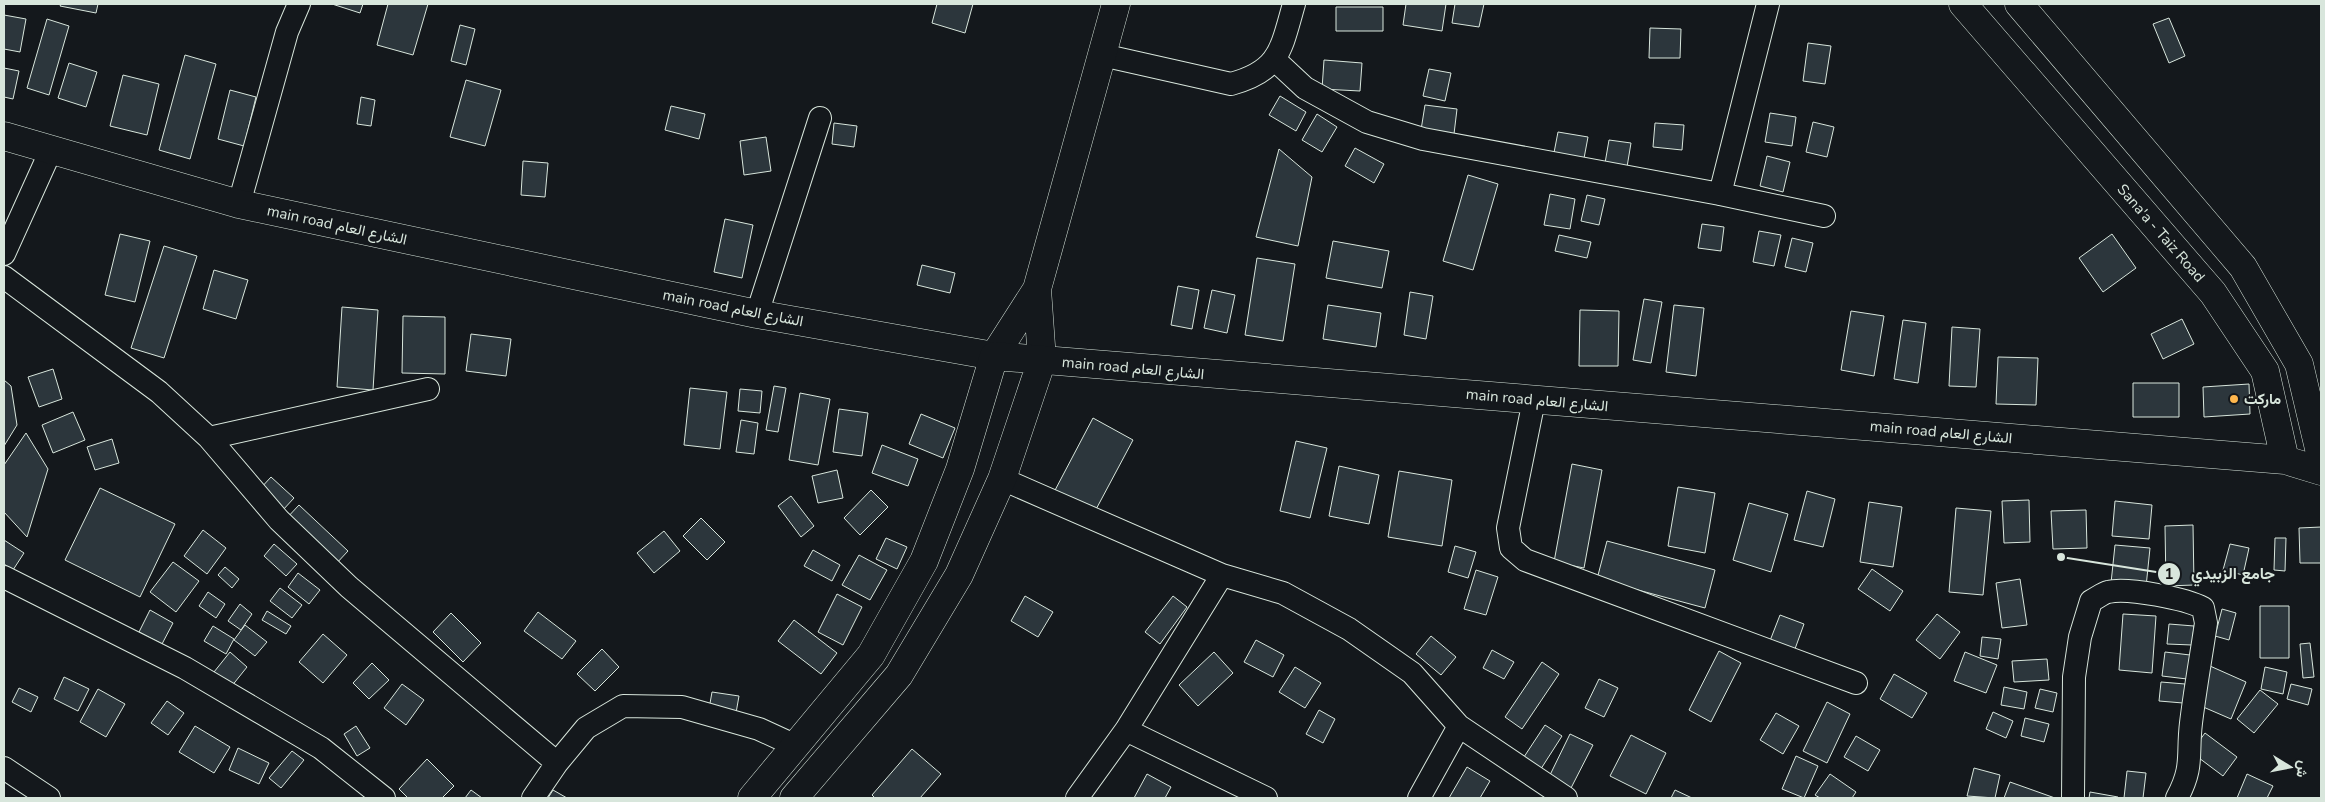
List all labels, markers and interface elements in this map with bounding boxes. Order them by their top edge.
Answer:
street label: Sana'a - Taiz Road [2113,180,2209,286]
street label: main road الشارع العام [265,200,409,251]
street label: main road الشارع العام [661,285,805,332]
street label: main road الشارع العام [1061,352,1205,385]
street label: main road الشارع العام [1465,384,1609,417]
place label: ماركت [2244,389,2281,409]
marker: ماركت [2228,393,2240,405]
street label: main road الشارع العام [1869,416,2013,449]
callout: جامع الزبيدي [2156,558,2285,589]
text: جامع الزبيدي [2191,563,2275,587]
text: 1 [2164,564,2174,584]
north arrow [2265,742,2315,792]
text: ش [2291,759,2313,779]

